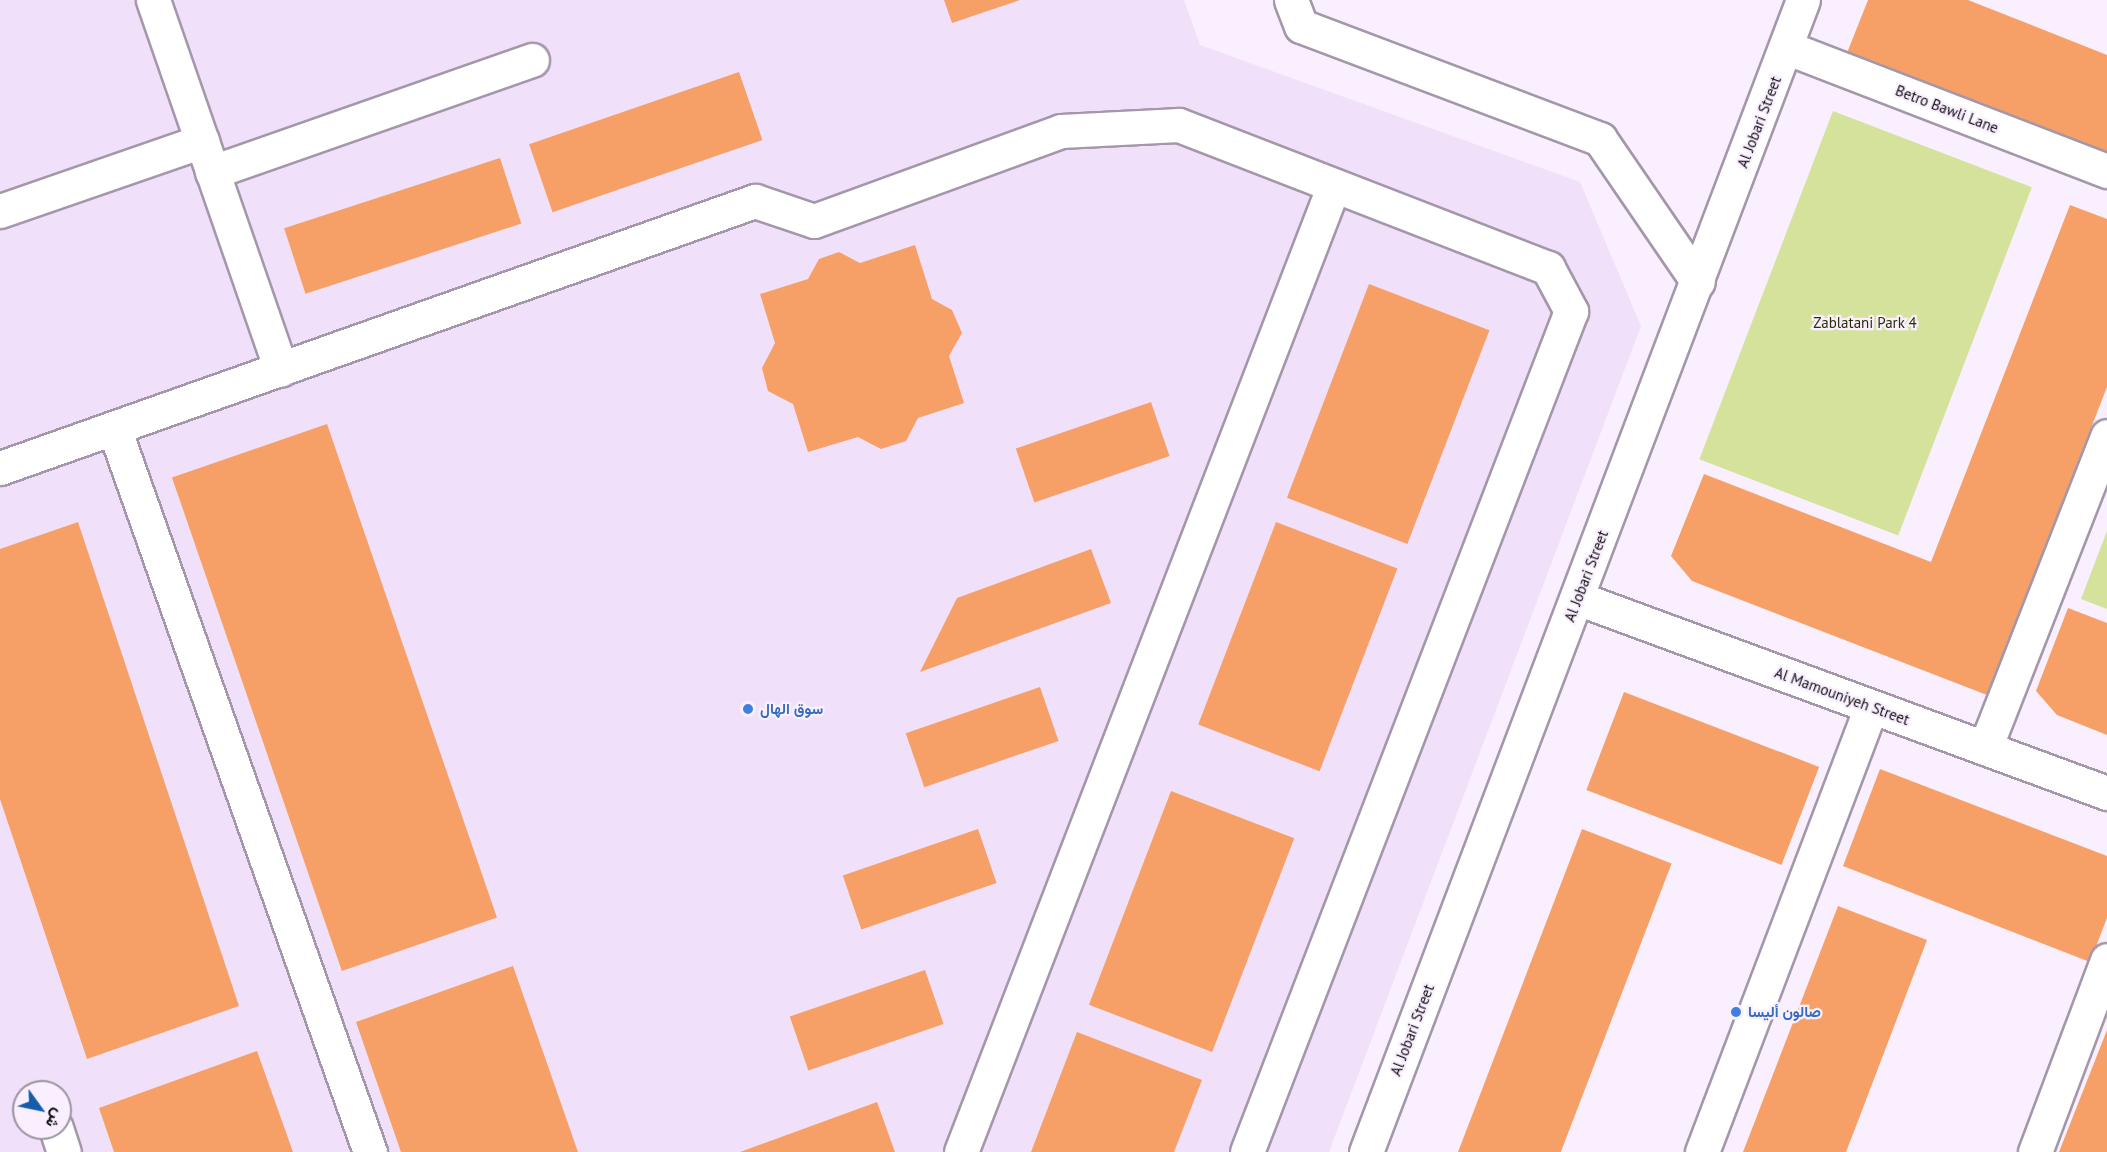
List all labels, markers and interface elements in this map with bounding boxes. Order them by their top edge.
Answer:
street label: Al Jobari Street [1733,74,1785,170]
street label: Betro Bawli Lane [1893,81,2001,137]
park label: Zablatani Park 4 [1813,314,1917,332]
street label: Al Jobari Street [1560,528,1612,624]
street label: Al Mamouniyeh Street [1772,663,1912,729]
place label: سوق الهال [760,700,823,718]
marker: سوق الهال [741,702,755,716]
street label: Al Jobari Street [1386,982,1438,1078]
place label: صالون أليسا [1748,1003,1821,1021]
marker: صالون أليسا [1729,1005,1743,1019]
north arrow [12,1080,72,1140]
text: ش [42,1105,69,1132]

